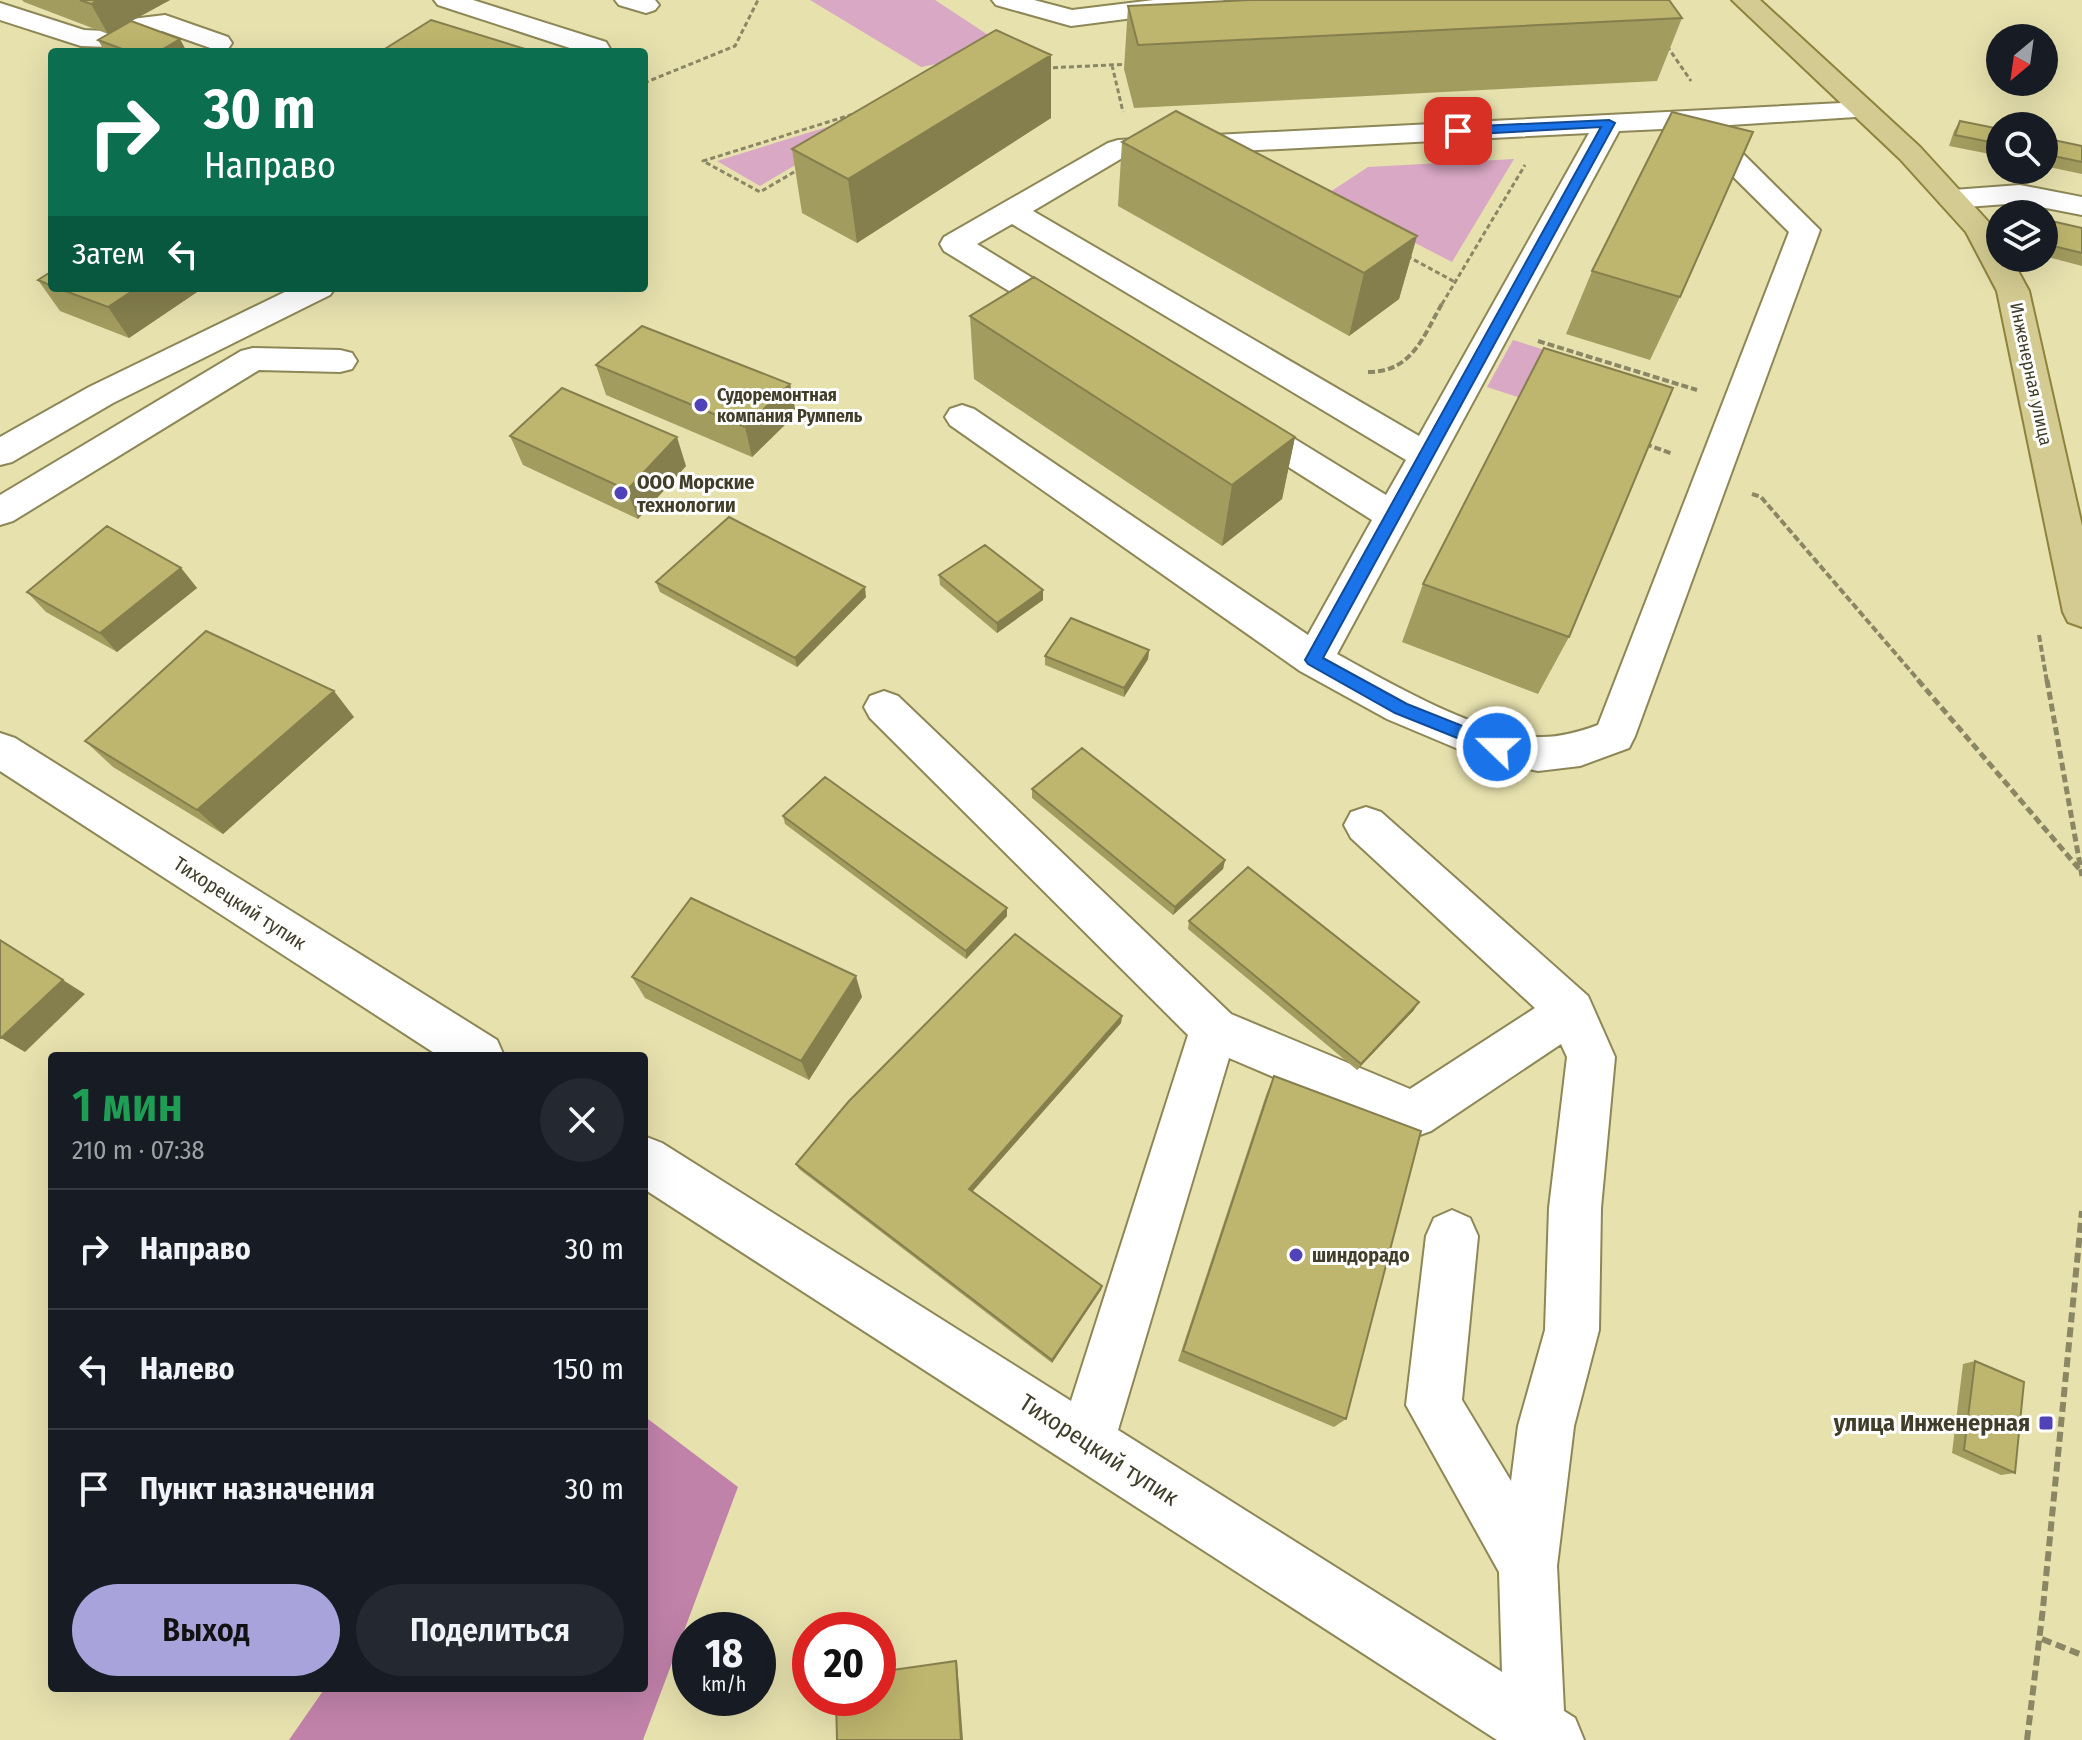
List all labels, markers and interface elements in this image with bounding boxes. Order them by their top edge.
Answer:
north arrow [1986,24,2058,96]
map controls [1986,24,2058,272]
text: 30 m [204,76,315,143]
icon: right [72,80,176,184]
pin [1424,97,1492,165]
icon: arrive [1436,109,1480,153]
button: search [1986,112,2058,184]
text: Направо [204,144,336,188]
button: layers [1986,200,2058,272]
icon: left [161,232,205,276]
text: Затем [72,236,145,272]
street label: Инженерная улица [2005,301,2057,448]
place label: Судоремонтная компания Румпель [717,384,863,427]
marker: Судоремонтная компания Румпель [692,396,710,414]
place label: ООО Морские технологии [637,470,754,517]
marker: ООО Морские технологии [612,484,630,502]
position arrow [1455,705,1539,789]
street label: Тихорецкий тупик [169,851,311,955]
text: 1 мин [72,1076,183,1134]
button: close [540,1078,624,1162]
text: 210 m · 07:38 [72,1135,205,1166]
icon: right [72,1227,116,1271]
text: Направо [140,1231,251,1267]
text: 30 m [565,1231,624,1267]
place label: шиндорадо [1312,1243,1410,1267]
marker: шиндорадо [1287,1246,1305,1264]
icon: left [72,1347,116,1391]
text: Налево [140,1351,235,1387]
text: 150 m [553,1351,624,1387]
street label: Тихорецкий тупик [1014,1388,1184,1512]
place label: улица Инженерная [1833,1409,2030,1437]
marker: улица Инженерная [2037,1414,2055,1432]
icon: arrive [72,1467,116,1511]
text: Пункт назначения [140,1471,375,1507]
text: 30 m [565,1471,624,1507]
button: Выход [72,1584,340,1676]
button: Поделиться [356,1584,624,1676]
speed limit sign: 20 [792,1612,896,1716]
text: 18 [705,1630,743,1678]
text: km/h [702,1672,746,1696]

